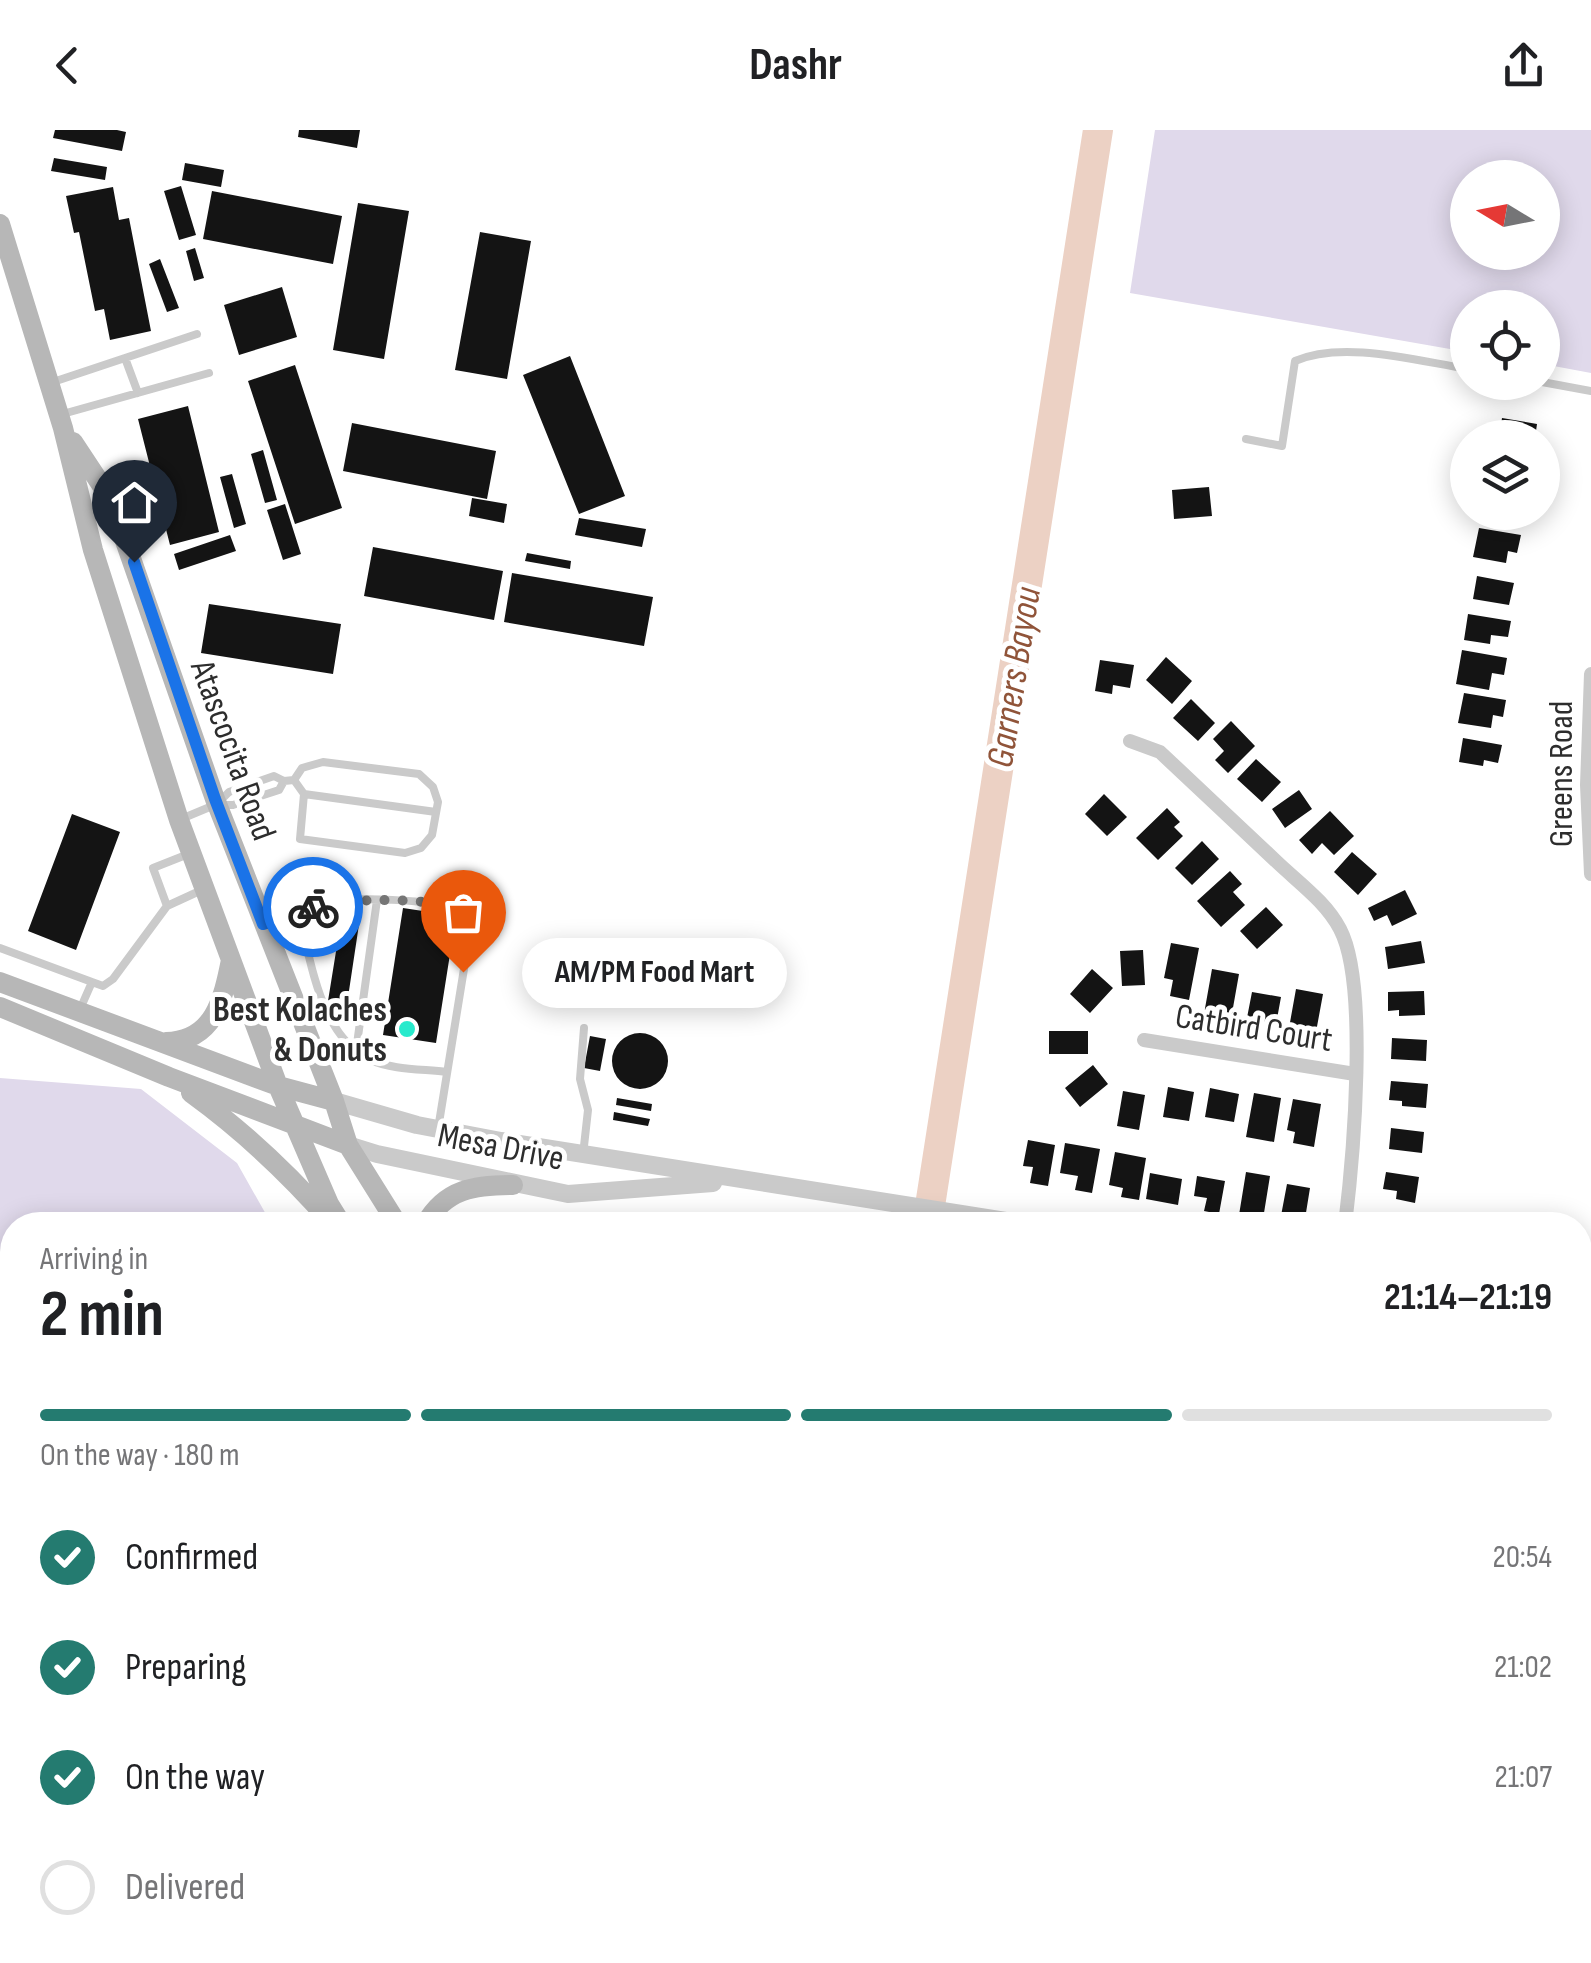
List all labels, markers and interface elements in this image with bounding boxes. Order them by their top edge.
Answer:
icon: back [40,38,95,93]
text: Dashr [749,38,842,93]
icon: share [1496,38,1551,93]
north arrow [1450,160,1560,270]
map controls [1450,160,1560,530]
button: locate [1450,290,1560,400]
button: layers [1450,420,1560,530]
pin [92,460,177,563]
icon: home [107,475,162,530]
water label: Garners Bayou [978,583,1051,771]
street label: Atascocita Road [180,654,285,846]
street label: Greens Road [1540,701,1583,847]
courier [263,857,363,957]
pin [421,870,506,973]
icon: bike [286,880,341,935]
icon: bag [436,885,491,940]
callout: AM/PM Food Mart [523,937,788,1007]
text: AM/PM Food Mart [555,953,754,992]
place label: Best Kolaches & Donuts [213,989,387,1072]
street label: Catbird Court [1172,995,1335,1062]
marker: Best Kolaches & Donuts [396,1018,418,1040]
street label: Mesa Drive [434,1114,567,1181]
text: Arriving in [40,1240,148,1279]
text: 21:14–21:19 [1384,1275,1552,1320]
text: 2 min [40,1277,164,1355]
text: On the way · 180 m [40,1436,239,1475]
icon: check [40,1530,95,1585]
text: Confirmed [125,1535,258,1580]
text: 20:54 [1493,1538,1552,1577]
icon: check [40,1640,95,1695]
text: Preparing [125,1645,246,1690]
text: 21:02 [1494,1648,1552,1687]
icon: check [40,1750,95,1805]
text: On the way [125,1755,265,1800]
text: 21:07 [1494,1758,1552,1797]
text: Delivered [125,1865,245,1910]

